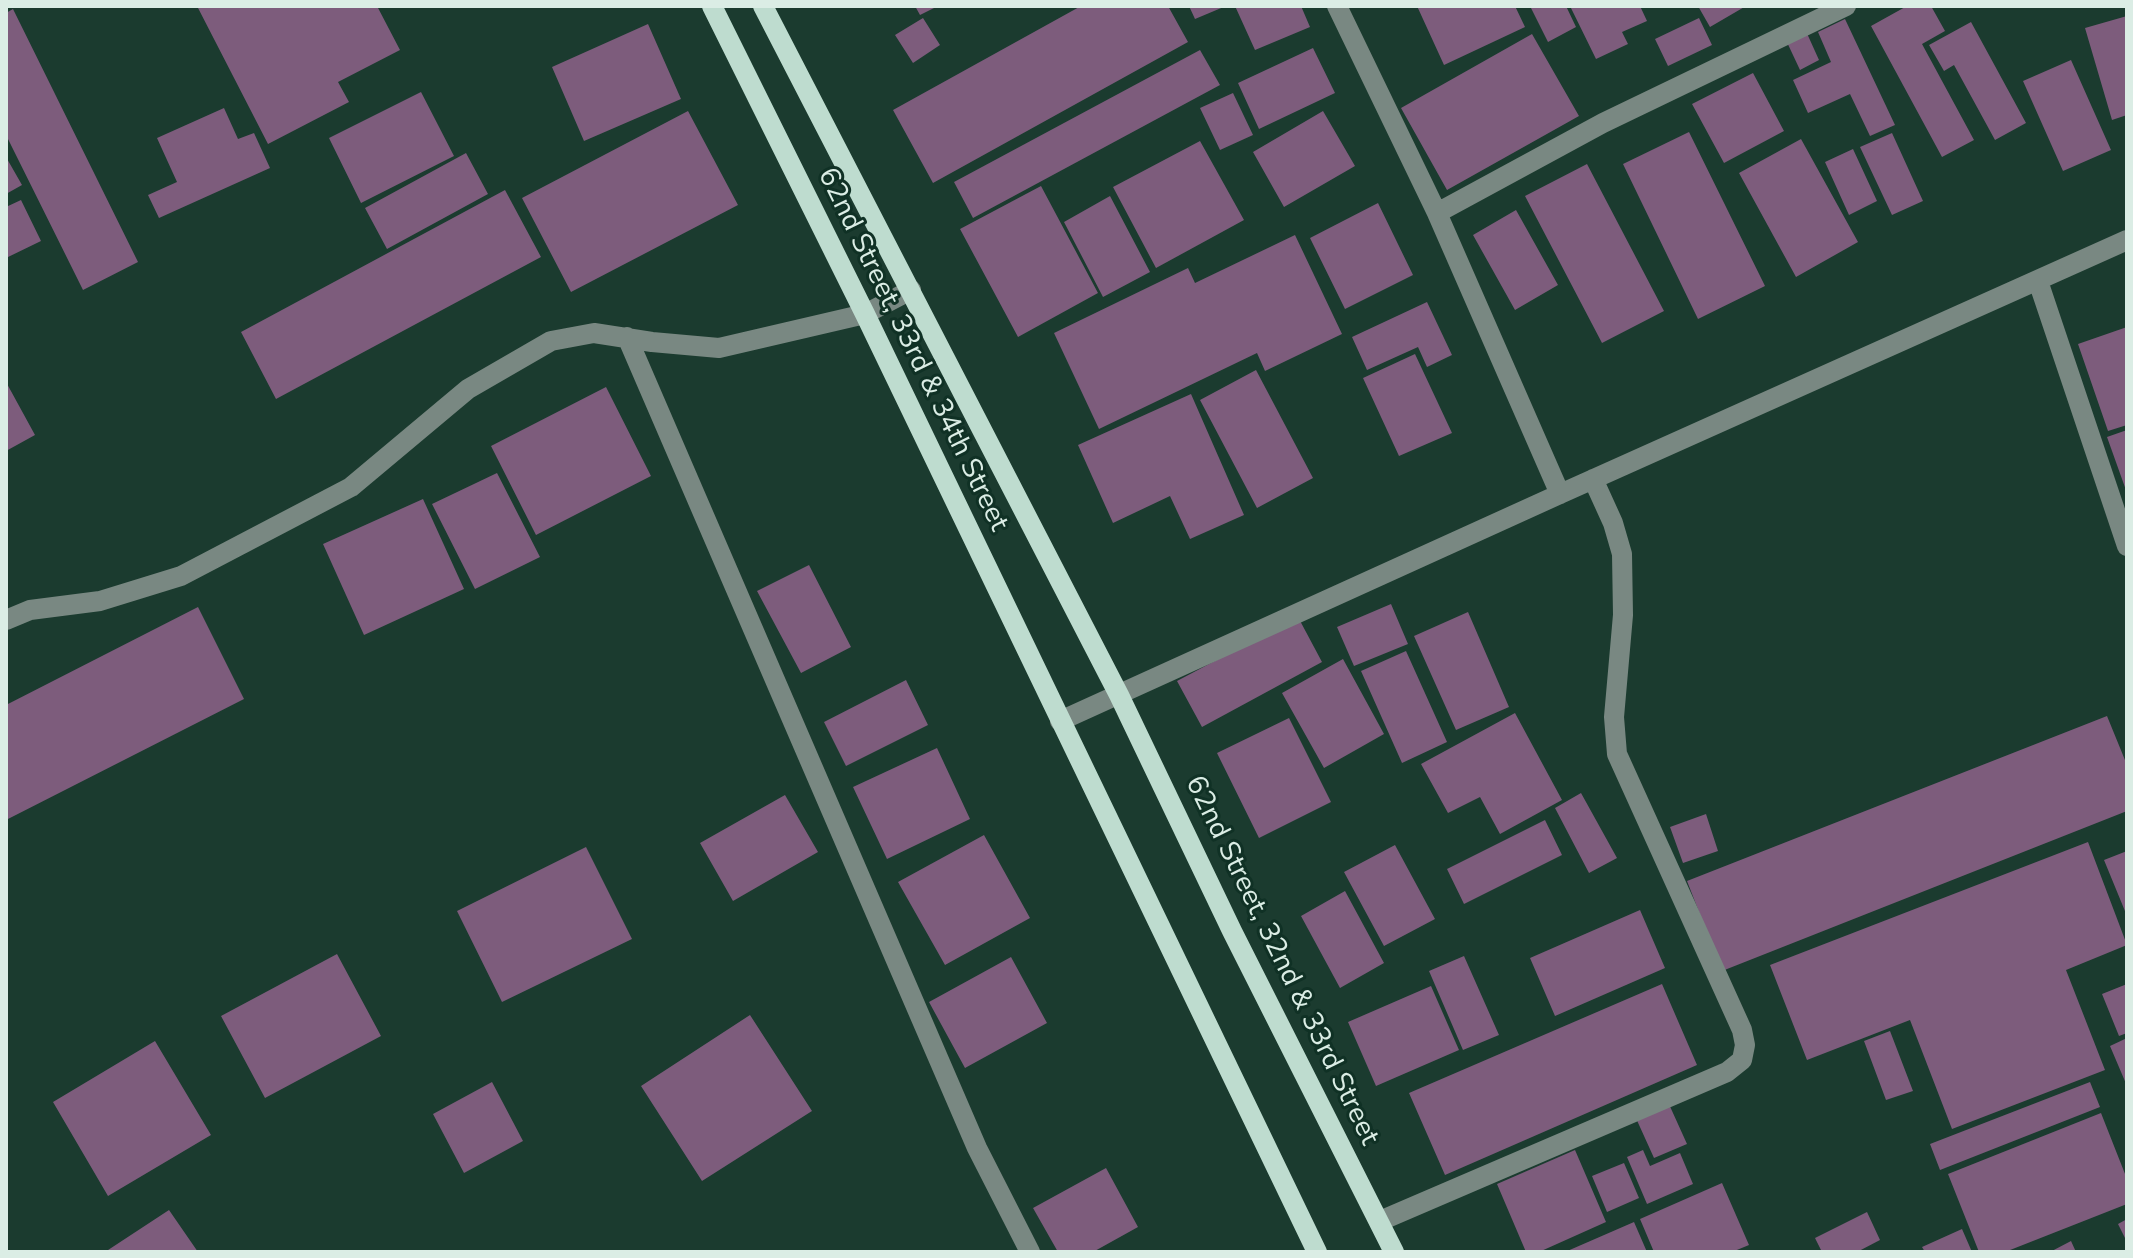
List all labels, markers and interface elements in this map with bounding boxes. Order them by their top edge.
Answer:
street label: 62nd Street, 33rd & 34th Street [809,163,1015,537]
street label: 62nd Street, 32nd & 33rd Street [1177,771,1385,1151]

